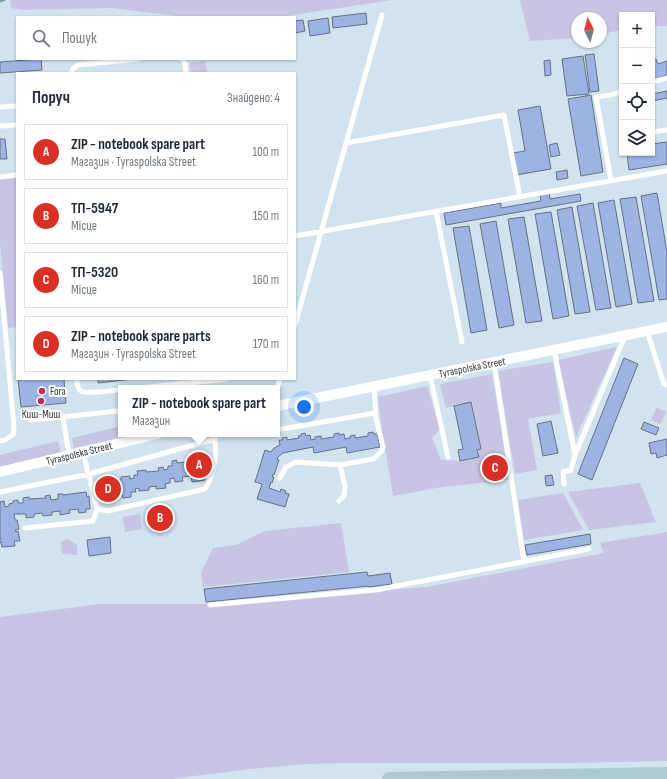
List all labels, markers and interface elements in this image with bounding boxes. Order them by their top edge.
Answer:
north arrow [571,12,607,48]
map controls [619,12,655,156]
button: + [619,12,655,48]
search box [16,16,296,60]
icon: search [30,27,52,49]
text: Пошук [62,29,97,48]
button: − [619,48,655,84]
button: locate [619,84,655,120]
text: Поруч [32,88,70,108]
text: Знайдено: 4 [227,90,280,106]
button: layers [619,120,655,156]
text: ZIP - notebook spare part [71,135,205,154]
text: A [43,144,49,160]
text: 100 m [252,144,279,160]
text: Магазин · Tyraspolska Street [71,154,196,170]
text: ТП-5947 [71,199,118,218]
text: B [43,208,49,224]
text: 150 m [253,208,279,224]
text: Місце [71,218,97,234]
text: ТП-5320 [71,263,118,282]
text: C [43,272,49,288]
text: 160 m [253,272,279,288]
text: Місце [71,282,97,298]
text: ZIP - notebook spare parts [71,327,211,346]
text: D [43,336,49,352]
text: 170 m [253,336,279,352]
text: Магазин · Tyraspolska Street [71,346,196,362]
street label: Tyraspolska Street [438,355,507,380]
place label: Fora [50,385,66,398]
popup [118,385,280,437]
marker: Fora [37,386,47,396]
text: ZIP - notebook spare part [132,394,266,413]
marker: Киш-Миш [36,396,46,406]
your location [294,397,314,417]
place label: Киш-Миш [22,408,60,421]
text: Магазин [132,413,170,429]
street label: Tyraspolska Street [45,439,114,468]
pin: A [186,450,212,480]
pin: C [482,453,508,483]
pin: D [95,474,121,504]
pin: B [147,503,173,533]

